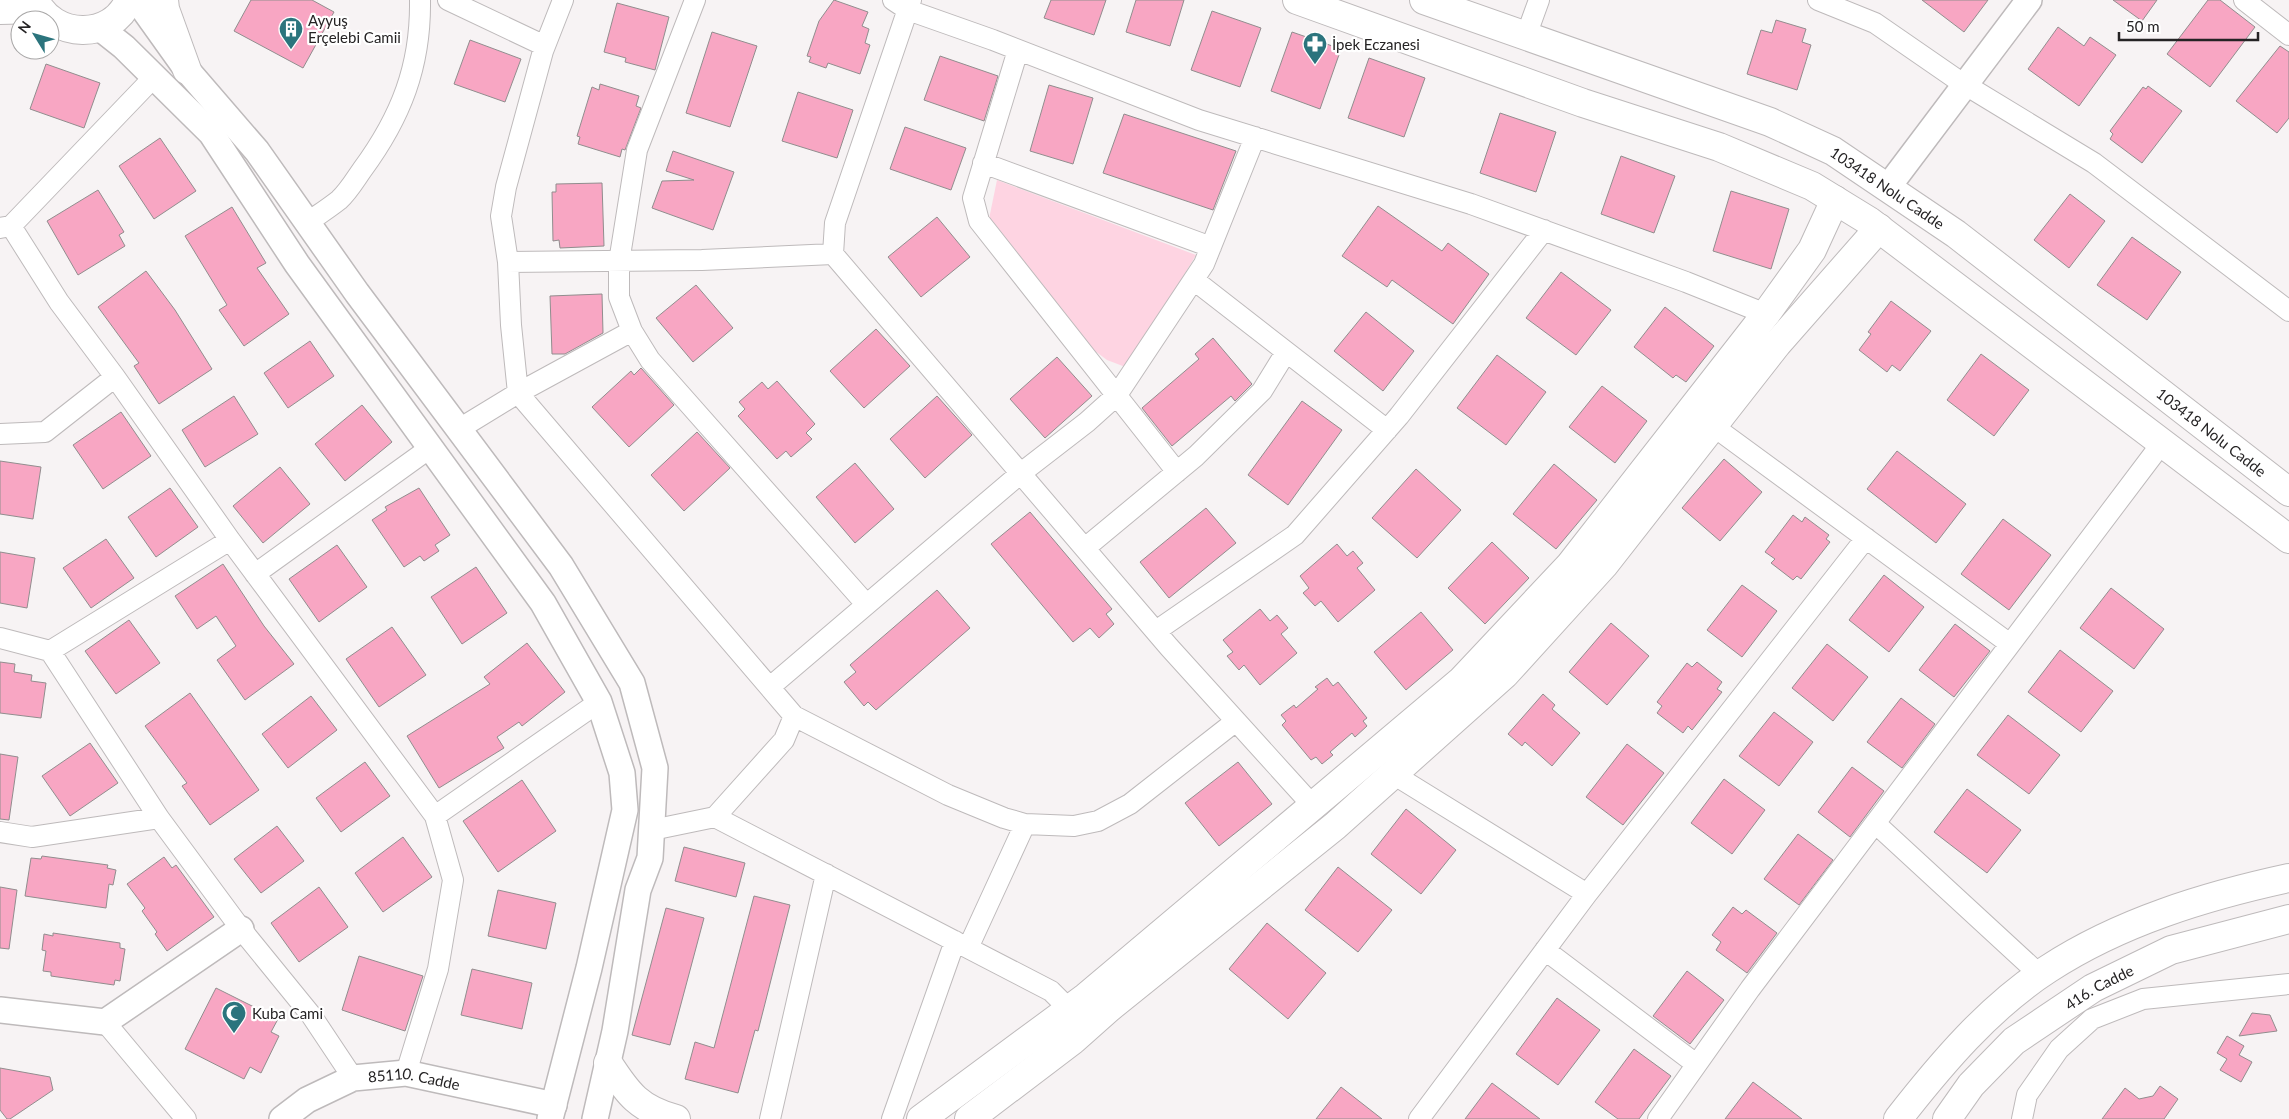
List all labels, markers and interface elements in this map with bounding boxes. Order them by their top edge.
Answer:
north arrow [10,10,60,60]
scale bar [2119,10,2258,42]
place label: Ayyuş Erçelebi Camii [308,11,401,46]
building icon: Ayyuş Erçelebi Camii [278,16,304,50]
text: N [14,17,34,36]
text: 50 m [2126,17,2160,35]
pharmacy icon: İpek Eczanesi [1302,31,1328,65]
place label: İpek Eczanesi [1332,35,1420,53]
street label: 103418 Nolu Cadde [1827,143,1948,233]
street label: 103418 Nolu Cadde [2153,384,2270,480]
street label: 416. Cadde [2061,961,2136,1013]
mosque icon: Kuba Cami [221,1000,247,1034]
place label: Kuba Cami [252,1004,323,1022]
street label: 85110. Cadde [367,1063,462,1093]

